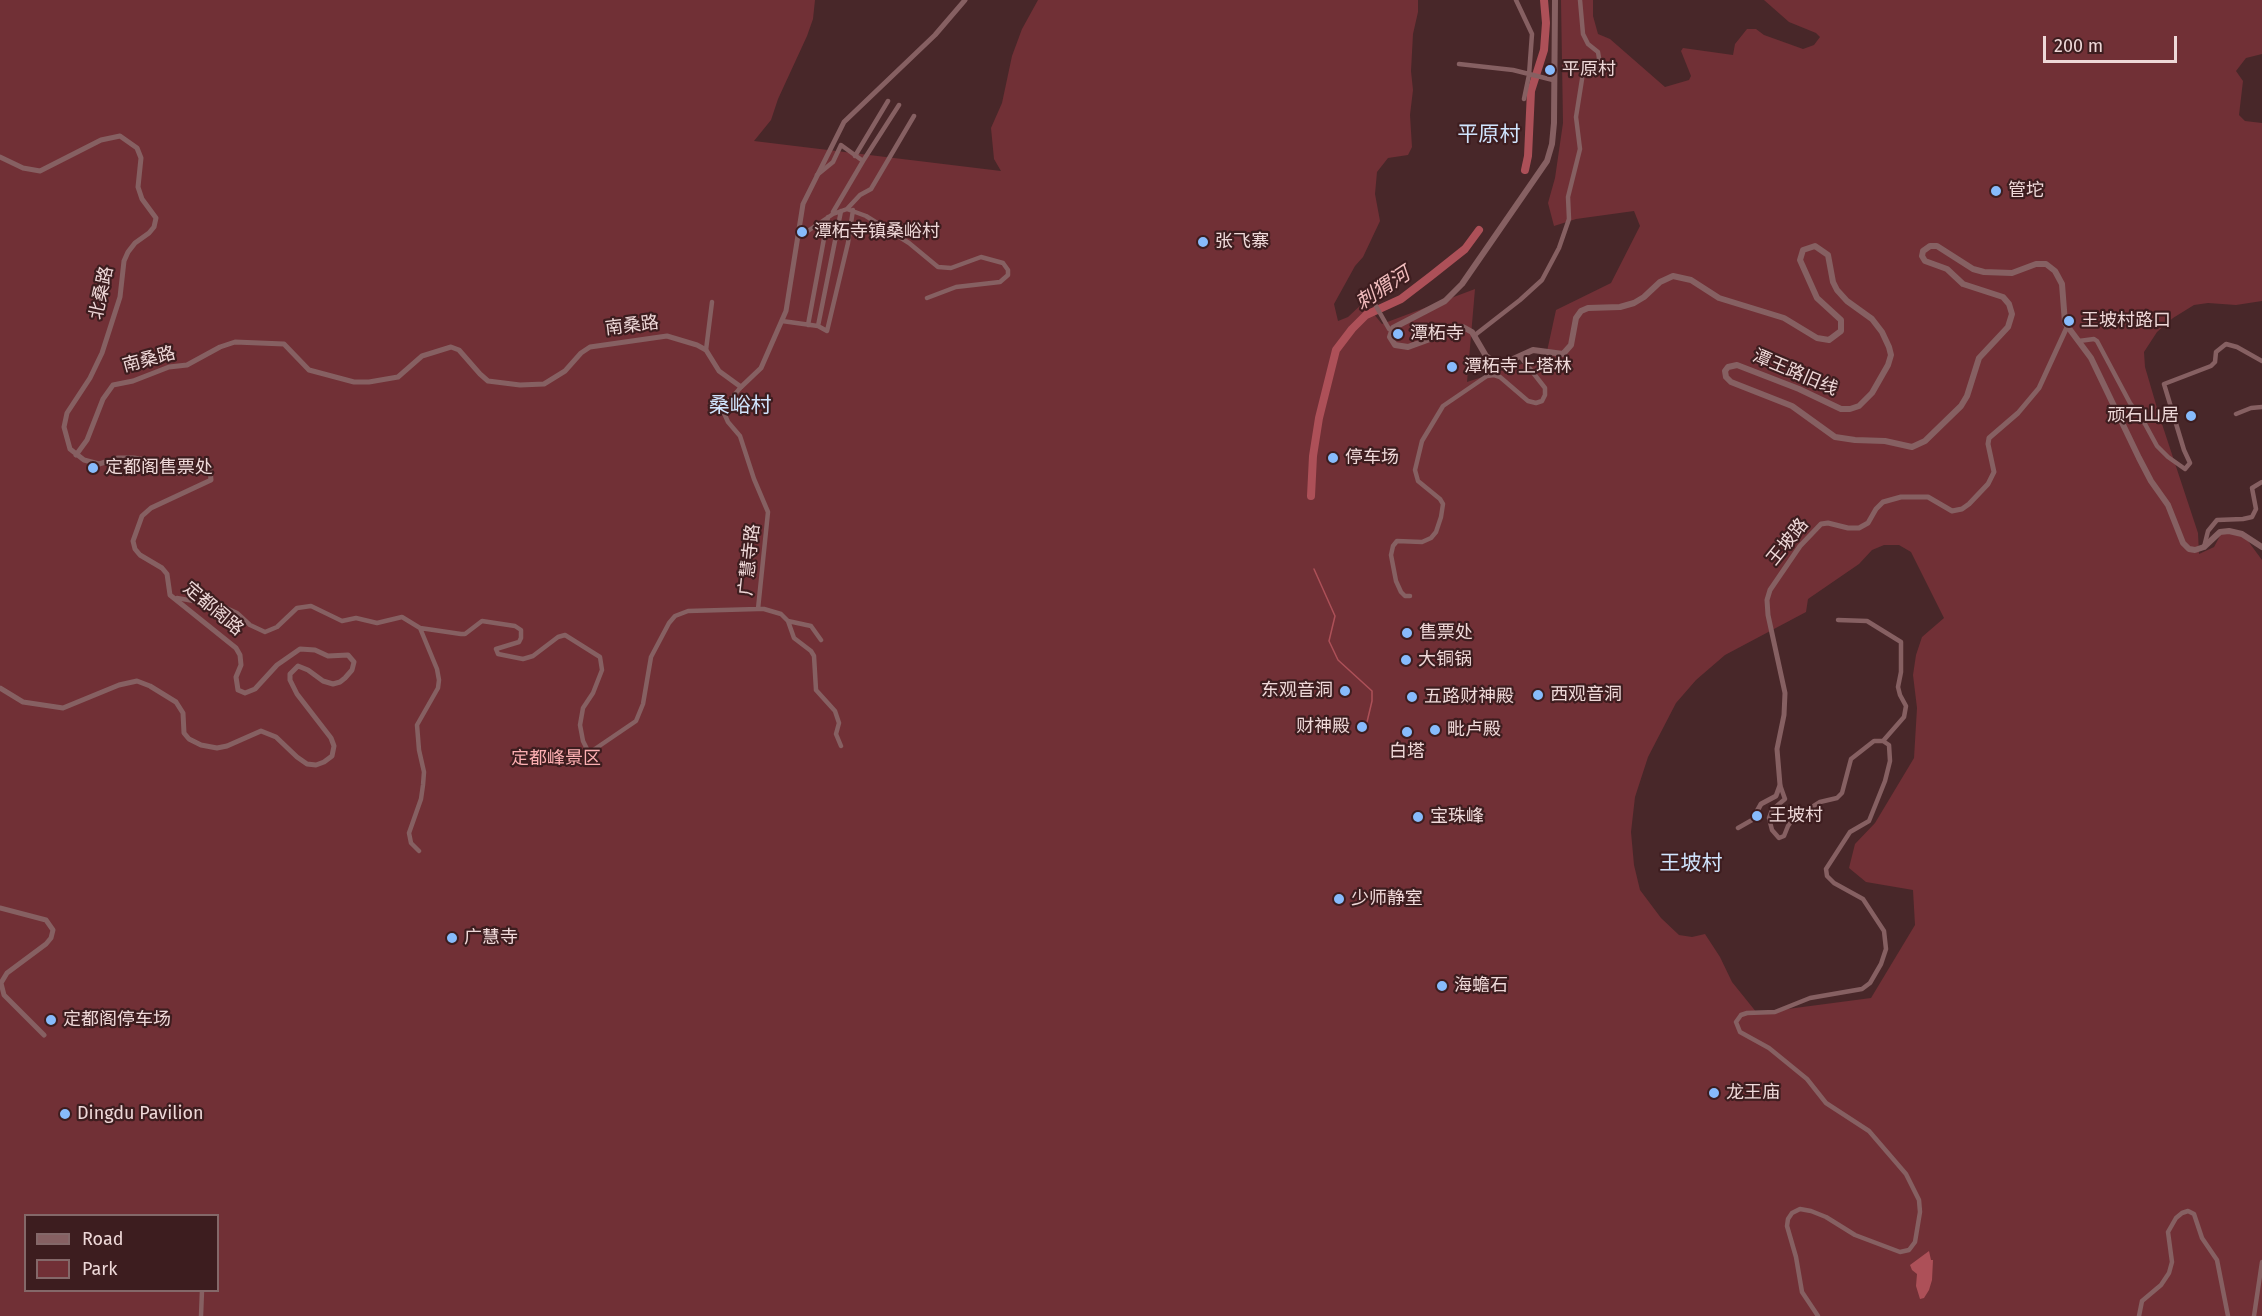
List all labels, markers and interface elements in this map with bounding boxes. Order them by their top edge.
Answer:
scale bar [2046,24,2180,62]
text: 200 m [2054,35,2103,57]
place label: 平原村 [1562,59,1616,81]
marker: 平原村 [1543,63,1557,77]
district label: 平原村 [1458,122,1520,148]
place label: 管坨 [2008,180,2044,202]
marker: 管坨 [1989,184,2003,198]
place label: 潭柘寺镇桑峪村 [814,221,940,243]
marker: 潭柘寺镇桑峪村 [795,225,809,239]
place label: 张飞寨 [1215,231,1269,253]
marker: 张飞寨 [1196,235,1210,249]
water label: 刺猬河 [1351,263,1415,315]
street label: 北桑路 [86,264,118,322]
place label: 王坡村路口 [2081,310,2171,332]
street label: 南桑路 [604,312,660,340]
marker: 王坡村路口 [2062,314,2076,328]
place label: 潭柘寺 [1410,323,1464,345]
marker: 潭柘寺 [1391,327,1405,341]
street label: 南桑路 [120,343,178,377]
street label: 潭王路旧线 [1749,345,1841,401]
place label: 潭柘寺上塔林 [1464,356,1572,378]
marker: 潭柘寺上塔林 [1445,360,1459,374]
district label: 桑峪村 [709,393,771,419]
place label: 顽石山居 [2107,405,2179,427]
marker: 顽石山居 [2184,409,2198,423]
place label: 停车场 [1345,447,1399,469]
marker: 停车场 [1326,451,1340,465]
place label: 定都阁售票处 [105,457,213,479]
marker: 定都阁售票处 [86,461,100,475]
street label: 王坡路 [1763,514,1813,570]
street label: 广慧寺路 [735,523,765,597]
street label: 定都阁路 [178,578,248,640]
place label: 售票处 [1419,622,1473,644]
marker: 售票处 [1400,626,1414,640]
place label: 大铜锅 [1418,649,1472,671]
marker: 大铜锅 [1399,653,1413,667]
place label: 东观音洞 [1261,680,1333,702]
marker: 东观音洞 [1338,684,1352,698]
place label: 西观音洞 [1550,684,1622,706]
place label: 五路财神殿 [1424,686,1514,708]
marker: 西观音洞 [1531,688,1545,702]
marker: 五路财神殿 [1405,690,1419,704]
place label: 财神殿 [1296,716,1350,738]
place label: 毗卢殿 [1447,719,1501,741]
marker: 财神殿 [1355,720,1369,734]
marker: 毗卢殿 [1428,723,1442,737]
marker: 白塔 [1400,725,1414,739]
place label: 白塔 [1389,741,1425,763]
park label: 定都峰景区 [511,748,601,770]
place label: 王坡村 [1769,805,1823,827]
place label: 宝珠峰 [1430,806,1484,828]
marker: 王坡村 [1750,809,1764,823]
marker: 宝珠峰 [1411,810,1425,824]
district label: 王坡村 [1660,851,1722,877]
place label: 少师静室 [1351,888,1423,910]
marker: 少师静室 [1332,892,1346,906]
place label: 广慧寺 [464,927,518,949]
marker: 广慧寺 [445,931,459,945]
place label: 海蟾石 [1454,975,1508,997]
marker: 海蟾石 [1435,979,1449,993]
place label: 定都阁停车场 [63,1009,171,1031]
marker: 定都阁停车场 [44,1013,58,1027]
place label: 龙王庙 [1726,1082,1780,1104]
marker: 龙王庙 [1707,1086,1721,1100]
place label: Dingdu Pavilion [77,1103,204,1125]
marker: Dingdu Pavilion [58,1107,72,1121]
legend [24,1214,219,1292]
text: Road [82,1228,124,1250]
text: Park [82,1258,117,1280]

